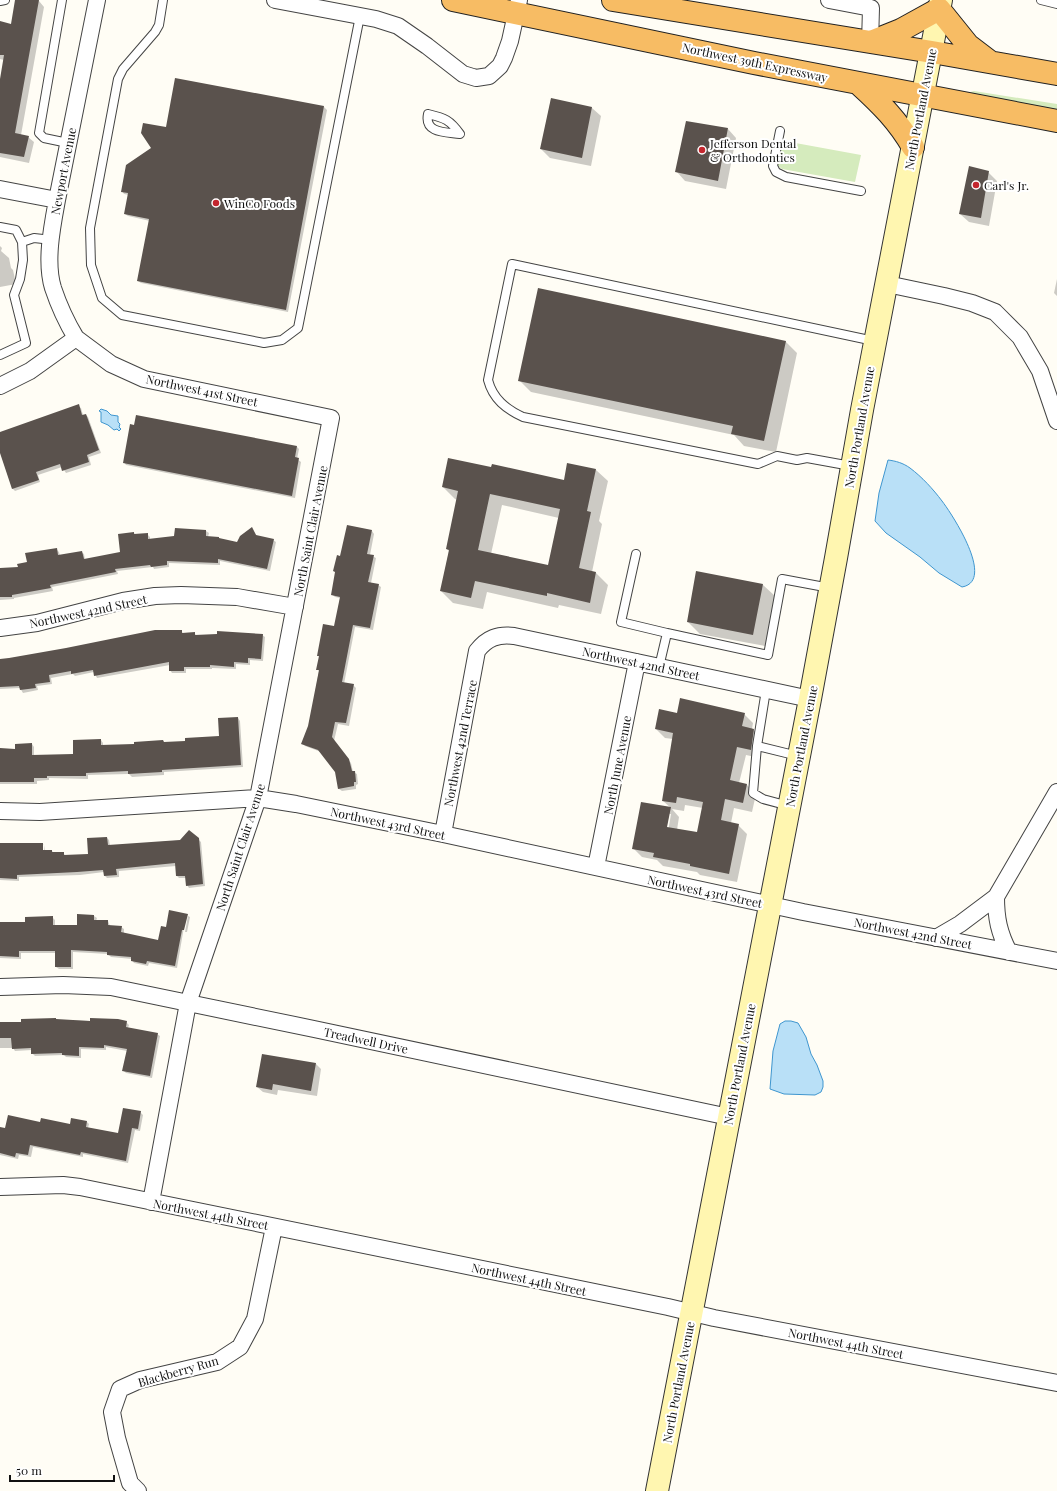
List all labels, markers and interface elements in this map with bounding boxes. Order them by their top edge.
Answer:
street label: Northwest 39th Expressway [681,39,829,85]
street label: North Portland Avenue [900,47,940,171]
street label: Newport Avenue [47,126,79,216]
place label: Jefferson Dental & Orthodontics [709,135,797,165]
marker: Jefferson Dental & Orthodontics [697,145,707,155]
place label: Carl's Jr. [984,177,1029,193]
marker: Carl's Jr. [971,180,981,190]
place label: WinCo Foods [223,195,295,211]
marker: WinCo Foods [211,198,221,208]
street label: North Portland Avenue [840,365,878,489]
street label: Northwest 41st Street [145,370,260,410]
street label: North Saint Clair Avenue [289,464,331,598]
street label: Northwest 42nd Street [28,591,149,631]
street label: Northwest 42nd Street [581,643,702,683]
street label: Northwest 42nd Terrace [440,678,480,808]
street label: North Portland Avenue [781,684,821,808]
street label: North June Avenue [600,714,634,816]
street label: North Saint Clair Avenue [212,781,268,913]
street label: Northwest 43rd Street [329,803,448,843]
street label: Northwest 43rd Street [646,871,765,911]
street label: Northwest 42nd Street [853,914,974,952]
street label: North Portland Avenue [719,1002,759,1126]
street label: Treadwell Drive [322,1023,410,1057]
street label: Northwest 44th Street [152,1195,271,1233]
street label: Northwest 44th Street [470,1259,589,1299]
street label: North Portland Avenue [658,1320,698,1444]
street label: Northwest 44th Street [787,1324,906,1362]
street label: Blackberry Run [136,1352,220,1390]
scale bar [10,1457,114,1483]
text: 50 m [16,1462,42,1478]

